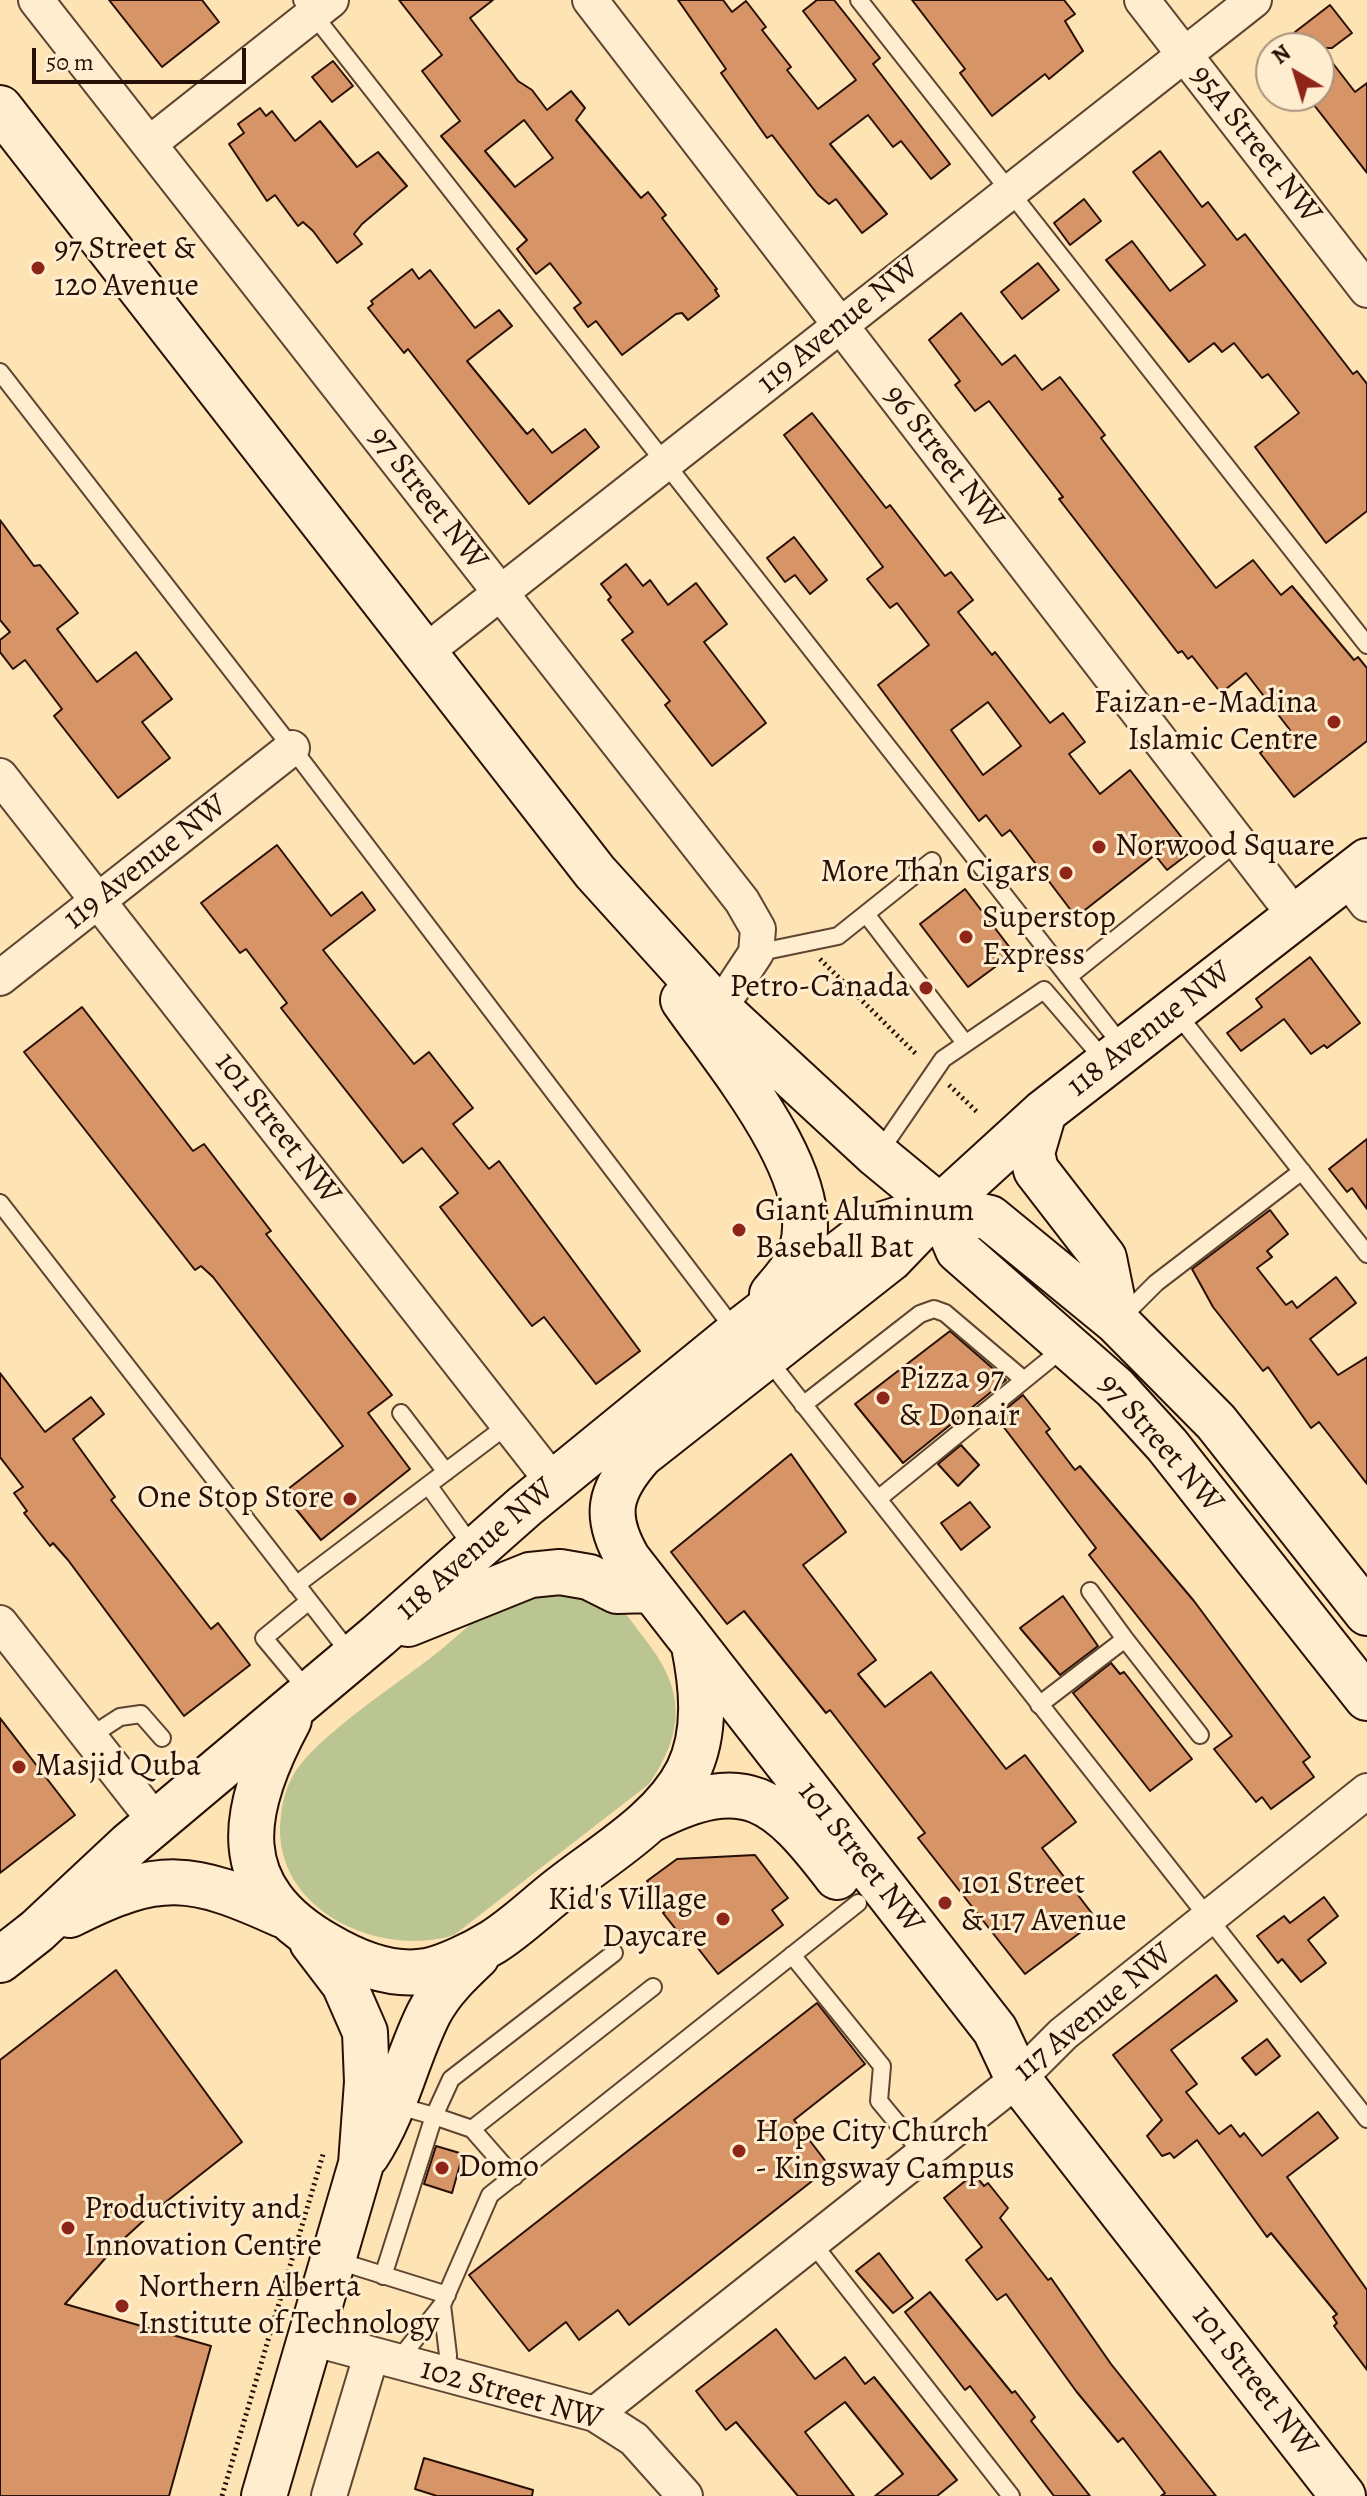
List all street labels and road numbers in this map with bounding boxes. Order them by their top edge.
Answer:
street label: 95A Street NW [1181,58,1329,232]
street label: 119 Avenue NW [750,249,928,403]
street label: 96 Street NW [874,378,1012,538]
street label: 97 Street NW [359,419,495,579]
street label: 119 Avenue NW [56,787,236,939]
street label: 118 Avenue NW [1060,954,1240,1106]
street label: 101 Street NW [205,1045,349,1213]
street label: 97 Street NW [1089,1366,1231,1522]
street label: 118 Avenue NW [389,1470,563,1630]
street label: 101 Street NW [788,1774,932,1942]
street label: 117 Avenue NW [1007,1935,1181,2091]
street label: 101 Street NW [1182,2298,1326,2466]
street label: 102 Street NW [416,2351,606,2439]

